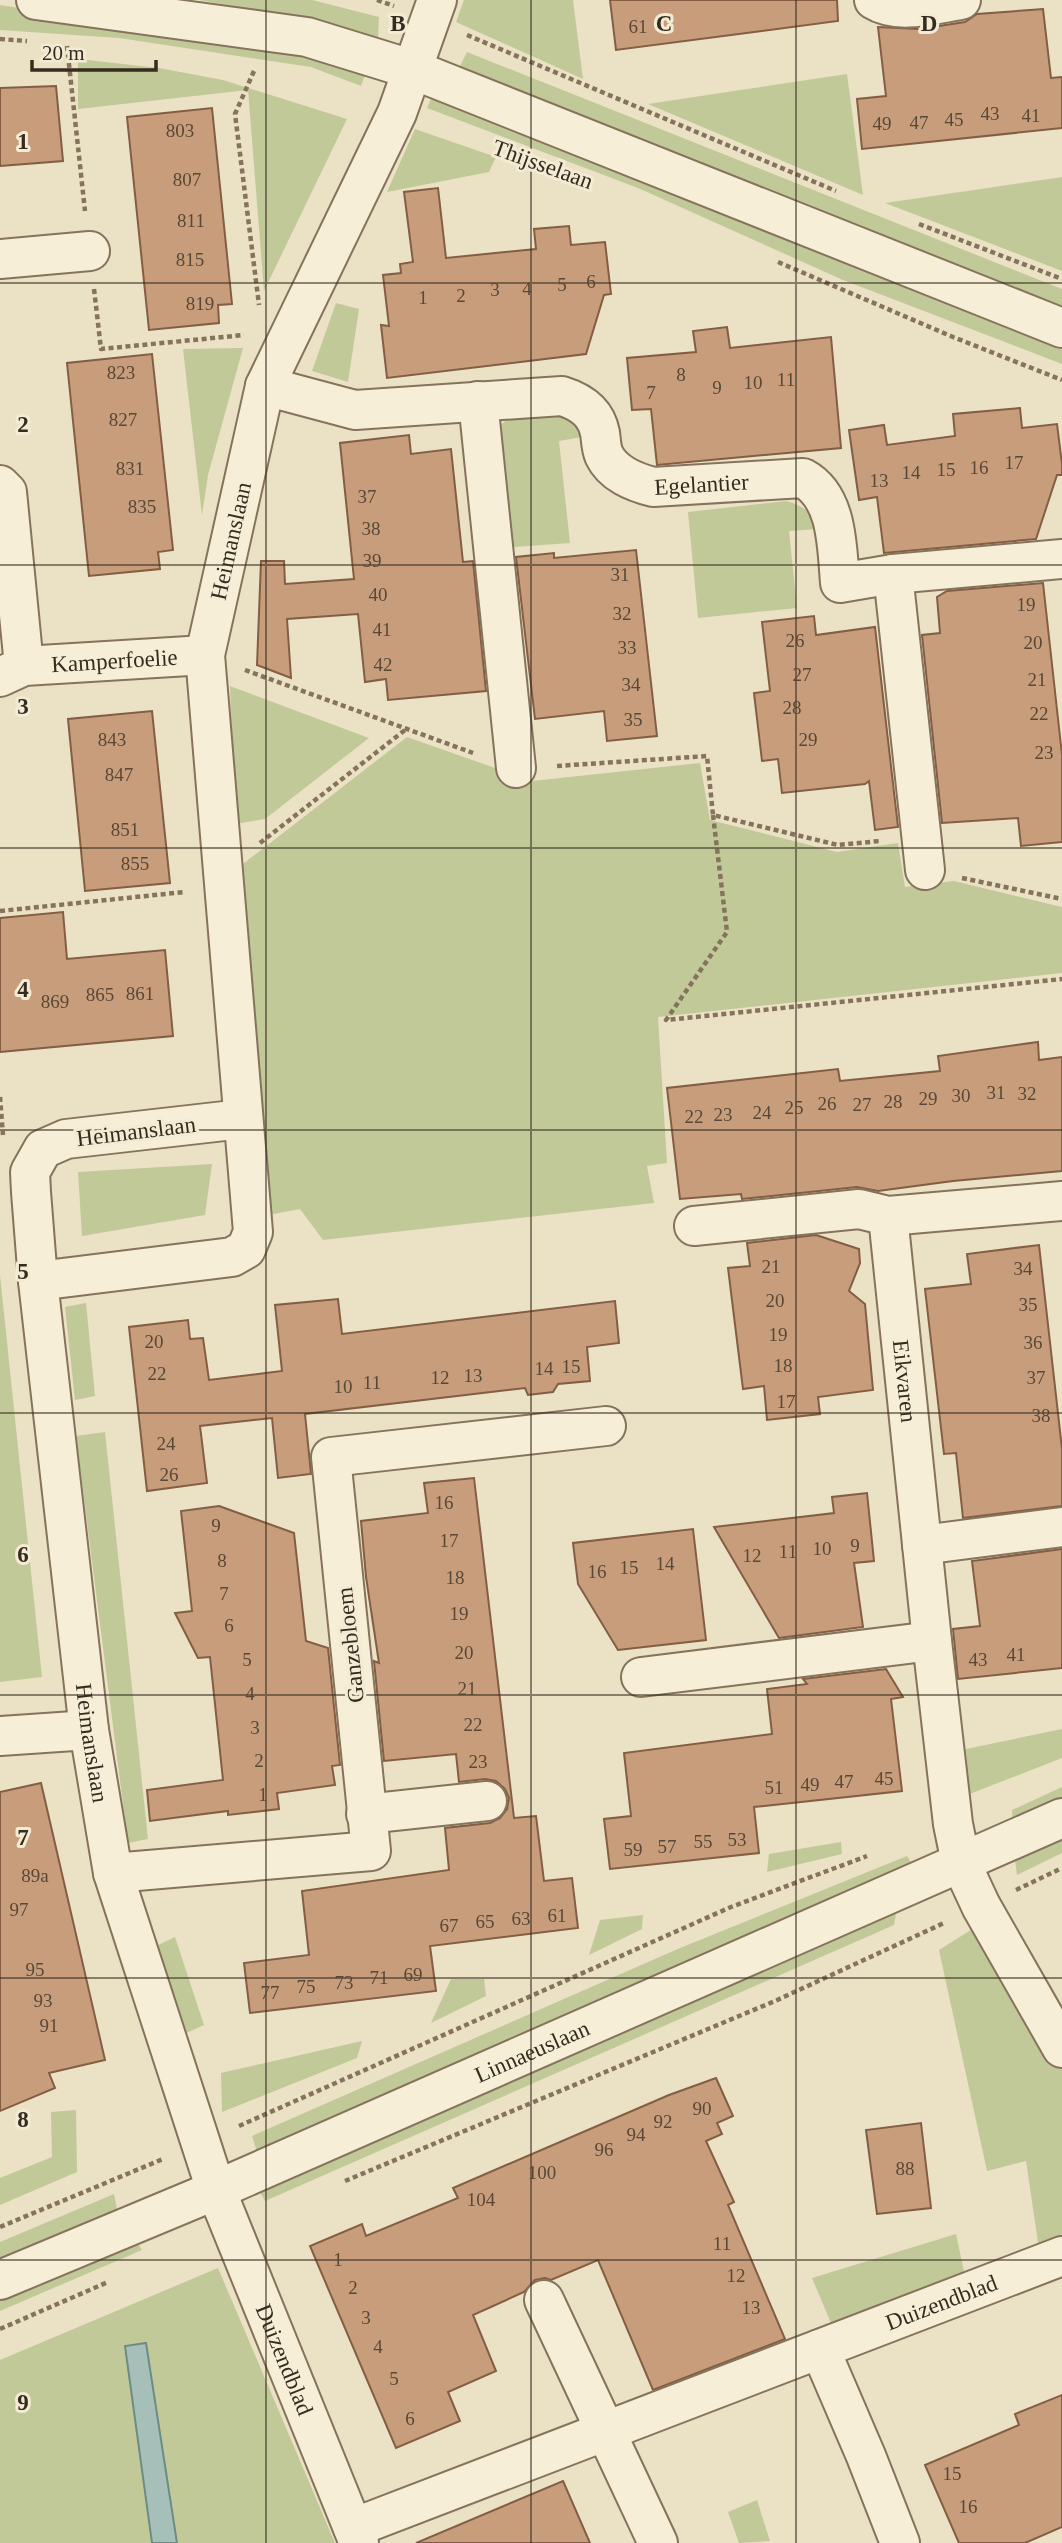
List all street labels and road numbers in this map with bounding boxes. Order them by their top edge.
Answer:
street label: Thijsselaan [489,135,597,194]
street label: Egelantier [653,469,750,500]
street label: Heimanslaan [206,479,256,602]
street label: Kamperfoelie [51,645,178,677]
street label: Heimanslaan [75,1112,198,1151]
street label: Eikvaren [888,1339,921,1424]
street label: Ganzebloem [332,1586,369,1704]
street label: Heimanslaan [71,1682,113,1805]
street label: Linnaeuslaan [471,2015,594,2088]
street label: Duizendblad [882,2270,1001,2336]
street label: Duizendblad [251,2301,318,2419]

